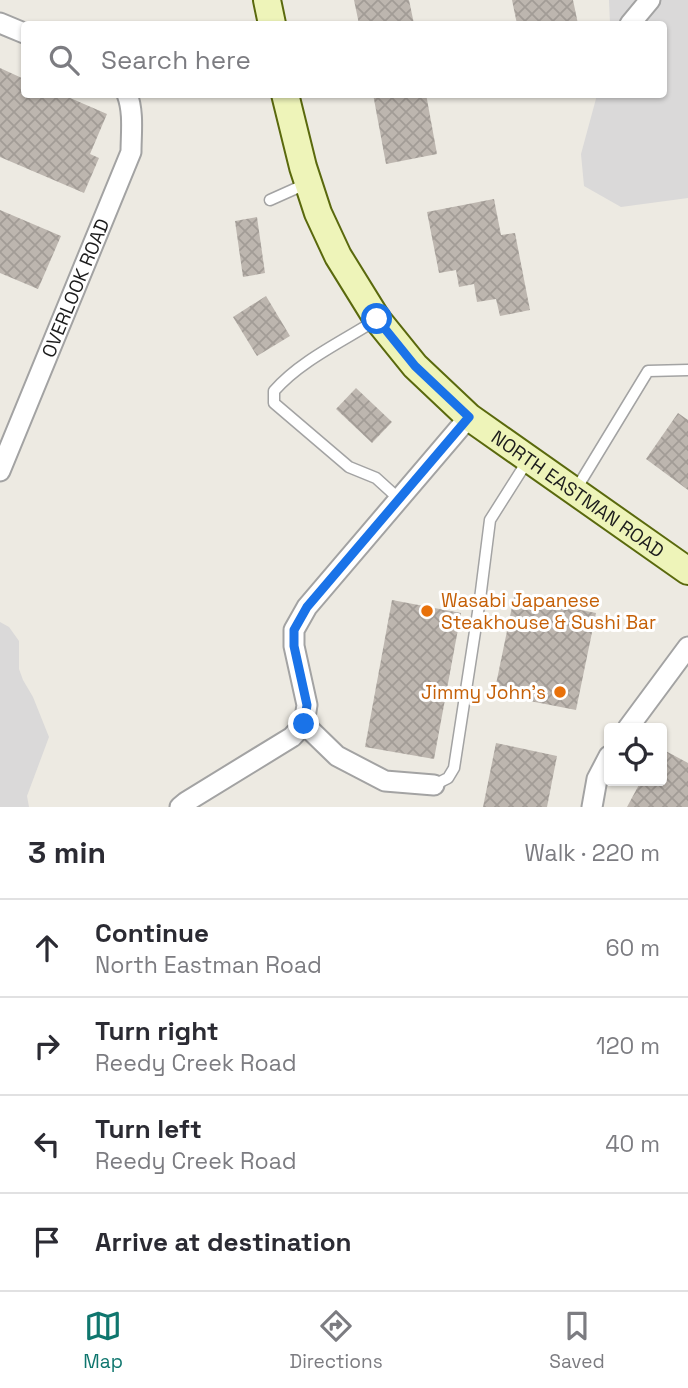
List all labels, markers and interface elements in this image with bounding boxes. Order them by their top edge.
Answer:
search box [21,21,667,98]
icon: search [45,41,83,79]
text: Search here [101,43,251,77]
street label: OVERLOOK ROAD [36,215,115,361]
route start [361,303,392,334]
street label: NORTH EASTMAN ROAD [487,424,669,563]
place label: Wasabi Japanese Steakhouse & Sushi Bar [441,588,656,635]
marker: Wasabi Japanese Steakhouse & Sushi Bar [419,603,435,619]
place label: Jimmy John's [421,680,546,705]
marker: Jimmy John's [552,684,568,700]
route end [288,708,319,739]
map controls [604,723,667,786]
button: locate [604,723,667,786]
text: 3 min [28,833,106,872]
text: Walk · 220 m [525,838,660,868]
text: Continue [95,916,209,950]
icon: ahead [28,929,66,967]
text: 60 m [605,933,660,963]
text: North Eastman Road [95,950,322,980]
text: Turn right [95,1014,219,1048]
icon: right [28,1027,66,1065]
text: 120 m [596,1031,660,1061]
text: Reedy Creek Road [95,1048,297,1078]
text: Turn left [95,1112,202,1146]
icon: left [28,1125,66,1163]
text: 40 m [605,1129,660,1159]
text: Reedy Creek Road [95,1146,297,1176]
icon: arrive [28,1223,66,1261]
text: Arrive at destination [95,1225,352,1259]
tab: Map [83,1307,123,1374]
tab: Directions [290,1307,383,1374]
tab: Saved [549,1307,605,1374]

